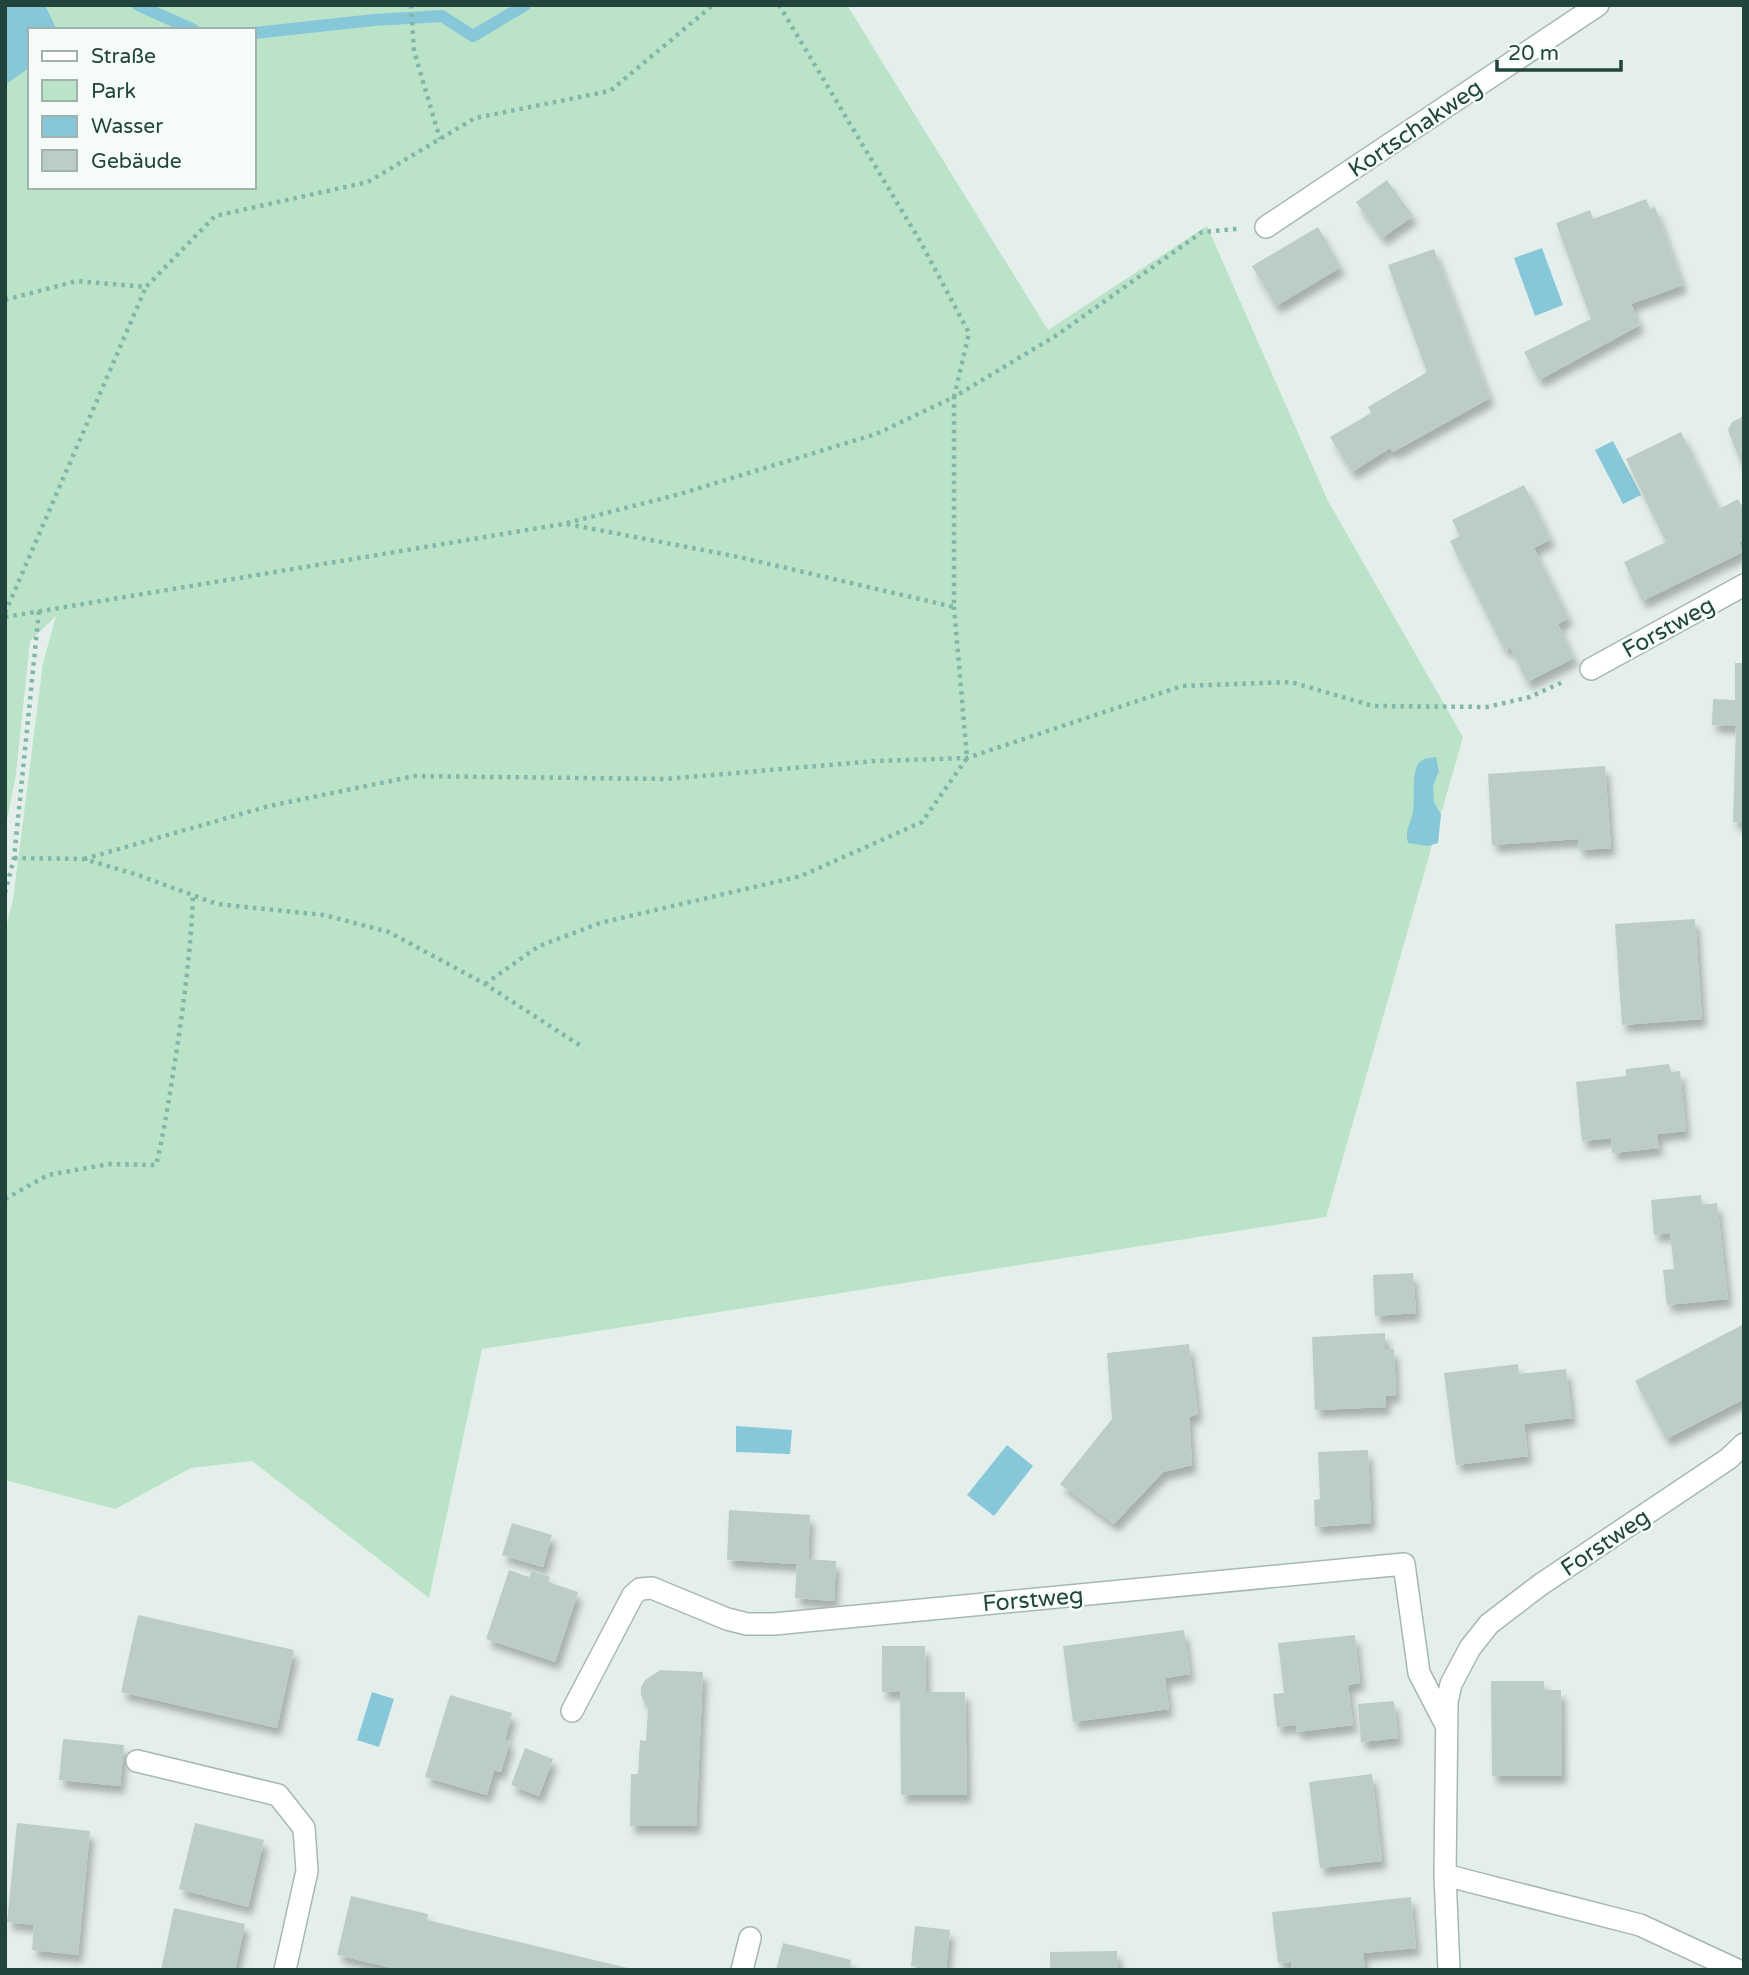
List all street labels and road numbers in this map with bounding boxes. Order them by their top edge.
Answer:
street label: Kortschakweg [1343,74,1488,184]
street label: Forstweg [1618,591,1719,665]
street label: Forstweg [1556,1503,1655,1583]
street label: Forstweg [982,1582,1085,1618]

